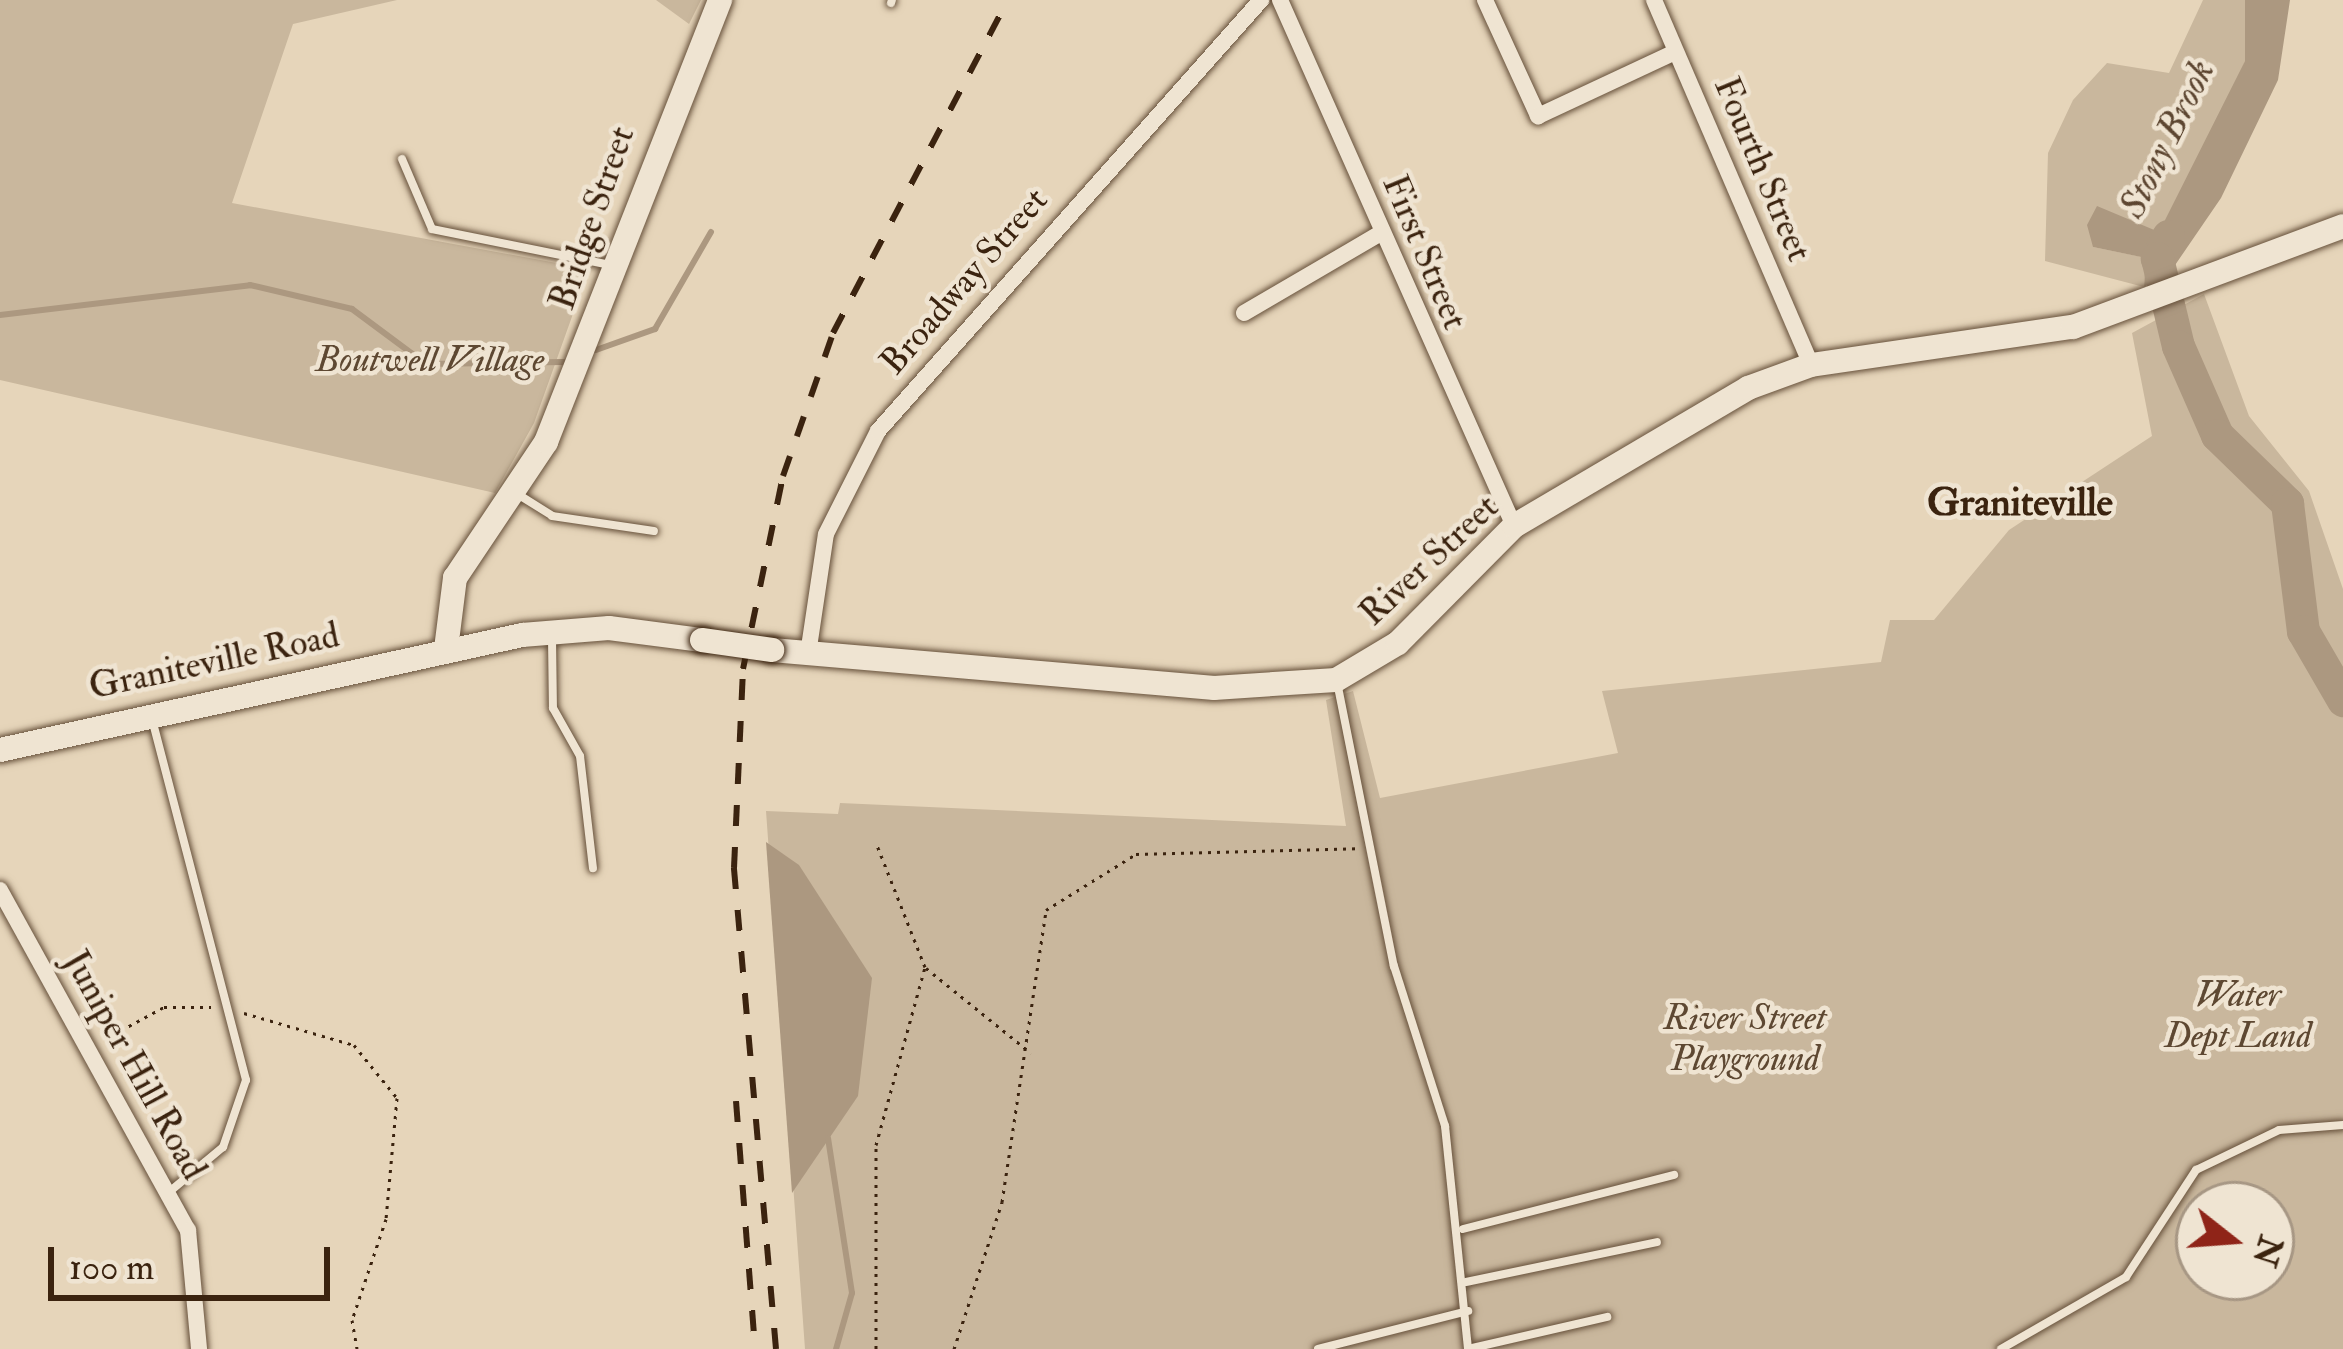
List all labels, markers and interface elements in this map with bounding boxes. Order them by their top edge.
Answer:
water label: Stony Brook [2109,52,2225,226]
street label: Fourth Street [1705,70,1821,268]
street label: Bridge Street [540,121,644,315]
street label: First Street [1373,168,1477,336]
street label: Broadway Street [871,179,1057,383]
park label: Boutwell Village [316,338,544,382]
district label: Graniteville [1927,480,2113,526]
street label: River Street [1351,485,1507,635]
street label: Graniteville Road [85,613,343,709]
street label: Juniper Hill Road [54,943,216,1187]
park label: Water Dept Land [2165,972,2311,1057]
park label: River Street Playground [1664,995,1826,1080]
north arrow [2175,1181,2295,1301]
scale bar [54,1223,336,1297]
text: N [2243,1231,2291,1271]
text: 100 m [69,1245,154,1290]

